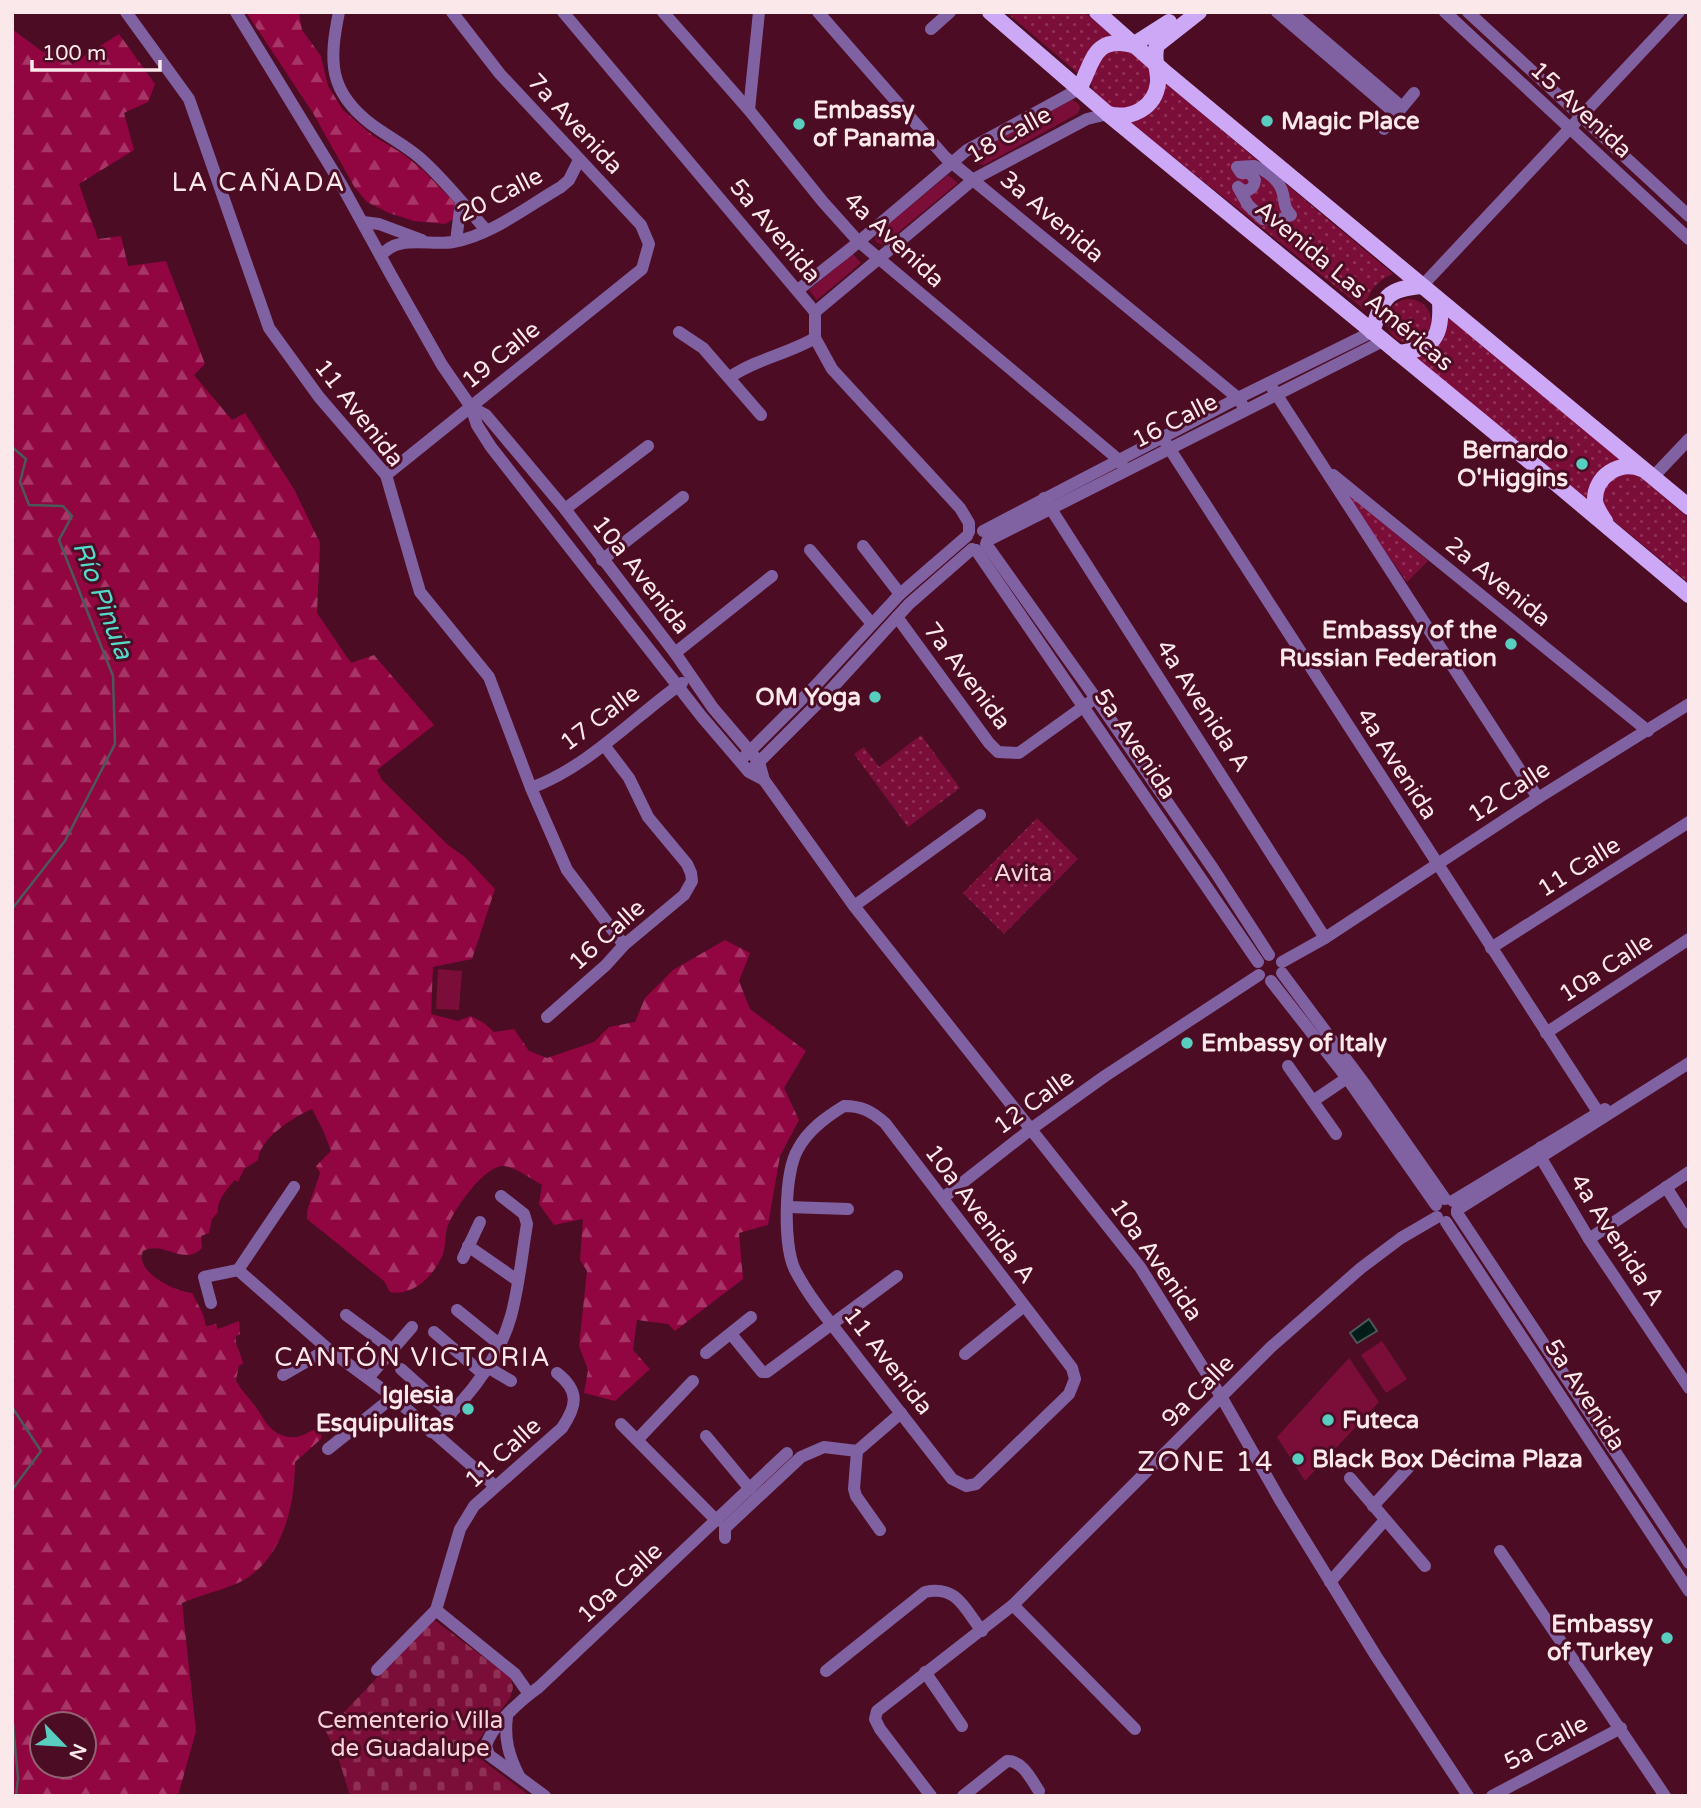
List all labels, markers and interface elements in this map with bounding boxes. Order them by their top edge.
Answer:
scale bar [32,28,159,72]
text: 100 m [42,41,106,66]
street label: 15 Avenida [1524,55,1638,165]
street label: 7a Avenida [521,68,629,180]
place label: Embassy of Panama [813,96,936,153]
street label: 18 Calle [962,100,1056,170]
place label: Magic Place [1281,107,1420,136]
marker: Magic Place [1259,113,1275,129]
marker: Embassy of Panama [791,116,807,132]
street label: 20 Calle [452,161,548,229]
street label: 3a Avenida [994,165,1110,269]
district label: LA CAÑADA [172,167,346,198]
street label: 5a Avenida [723,173,827,289]
street label: 4a Avenida [838,186,950,294]
street label: Avenida Las Américas [1249,195,1459,377]
street label: 19 Calle [456,315,546,395]
street label: 11 Avenida [308,353,410,473]
street label: 16 Calle [1127,387,1223,455]
place label: Bernardo O'Higgins [1457,436,1568,493]
marker: Bernardo O'Higgins [1574,456,1590,472]
street label: 10a Avenida [586,510,696,640]
street label: 2a Avenida [1439,531,1557,633]
water label: Río Pinula [66,537,140,665]
street label: 7a Avenida [917,616,1017,736]
place label: Embassy of the Russian Federation [1279,616,1497,673]
street label: 4a Avenida A [1150,635,1256,777]
marker: Embassy of the Russian Federation [1503,636,1519,652]
street label: 17 Calle [554,679,646,757]
place label: OM Yoga [755,683,861,712]
street label: 5a Avenida [1087,683,1183,805]
marker: OM Yoga [867,689,883,705]
street label: 4a Avenida [1350,703,1444,825]
street label: 12 Calle [1462,755,1556,829]
street label: 11 Calle [1532,830,1626,904]
park label: Avita [994,859,1052,888]
street label: 16 Calle [563,893,651,977]
street label: 10a Calle [1554,927,1658,1009]
place label: Embassy of Italy [1201,1029,1387,1058]
marker: Embassy of Italy [1179,1035,1195,1051]
street label: 12 Calle [988,1063,1080,1141]
street label: 10a Avenida A [918,1139,1042,1289]
street label: 4a Avenida A [1564,1169,1670,1311]
street label: 10a Avenida [1103,1193,1209,1327]
street label: 11 Avenida [837,1301,939,1421]
street label: 5a Avenida [1538,1334,1632,1456]
district label: CANTÓN VICTORIA [274,1341,552,1373]
street label: 9a Calle [1156,1349,1240,1433]
place label: Iglesia Esquipulitas [316,1381,454,1438]
marker: Iglesia Esquipulitas [460,1401,476,1417]
place label: Futeca [1342,1406,1419,1435]
street label: 11 Calle [459,1411,547,1495]
marker: Futeca [1320,1412,1336,1428]
district label: ZONE 14 [1137,1445,1275,1479]
place label: Black Box Décima Plaza [1312,1445,1583,1474]
marker: Black Box Décima Plaza [1290,1451,1306,1467]
street label: 10a Calle [572,1536,668,1630]
place label: Embassy of Turkey [1547,1610,1653,1667]
marker: Embassy of Turkey [1659,1630,1675,1646]
park label: Cementerio Villa de Guadalupe [317,1706,503,1763]
street label: 5a Calle [1499,1709,1593,1777]
north arrow [28,1710,98,1780]
text: N [64,1740,91,1763]

